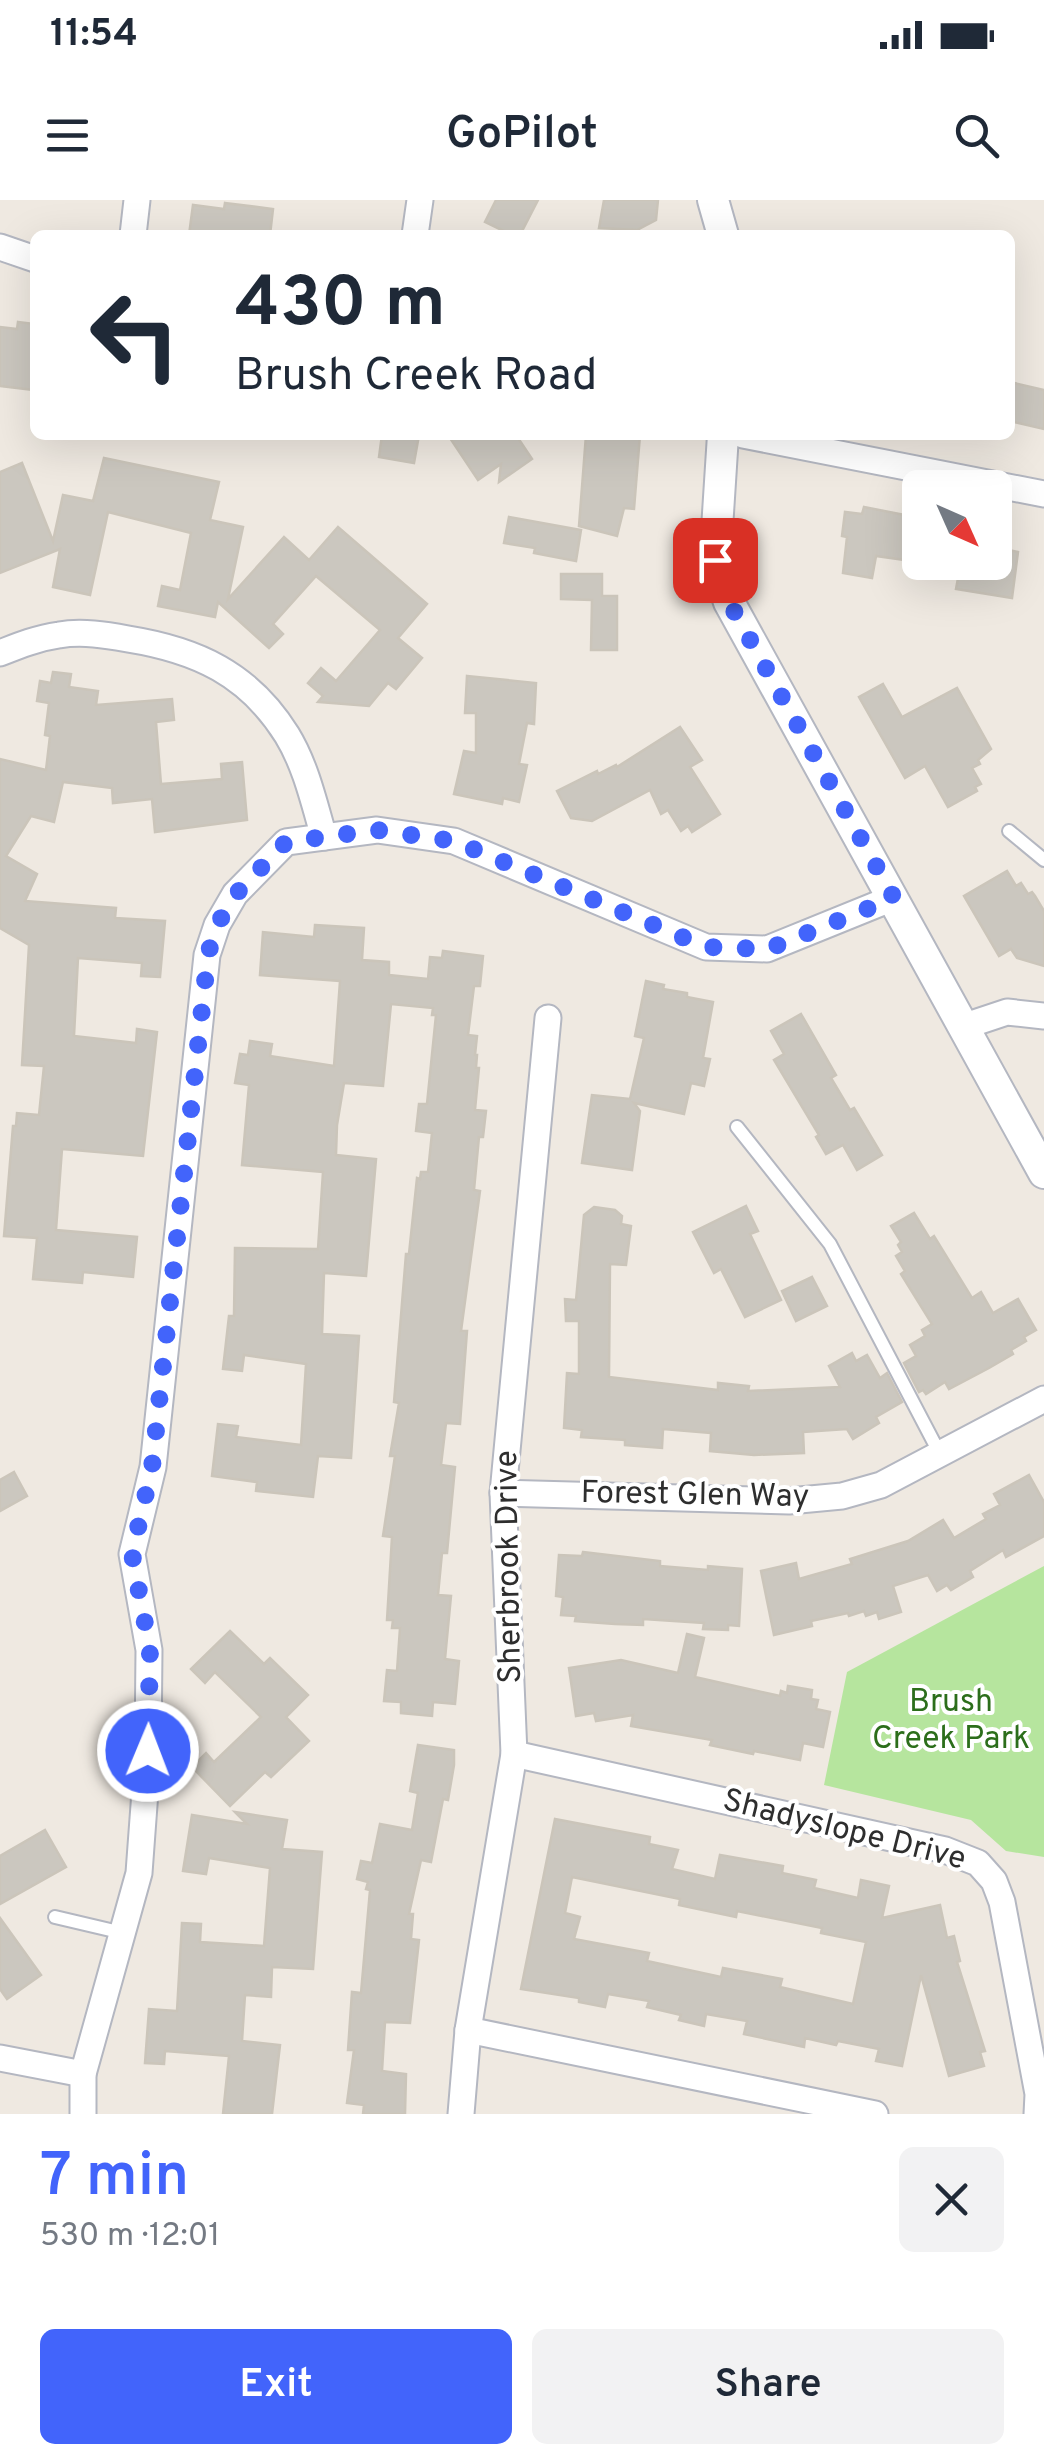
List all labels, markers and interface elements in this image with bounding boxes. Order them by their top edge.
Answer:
text: 11:54 [50,11,138,60]
text: GoPilot [446,107,598,164]
icon: menu [40,108,95,163]
icon: search [949,108,1004,163]
text: 430 m [235,262,446,351]
icon: left [70,270,200,400]
text: Brush Creek Road [235,349,597,406]
north arrow [902,470,1012,580]
map controls [902,470,1012,580]
pin [673,518,758,603]
icon: arrive [688,533,743,588]
street label: Sherbrook Drive [488,1450,532,1684]
street label: Forest Glen Way [580,1474,810,1518]
park label: Brush Creek Park [872,1683,1030,1760]
position arrow [96,1699,200,1803]
street label: Shadyslope Drive [718,1781,970,1881]
text: 7 min [40,2141,189,2217]
button: close [899,2147,1004,2252]
text: 530 m · 12:01 [40,2217,220,2257]
button: Exit [40,2329,512,2444]
button: Share [532,2329,1004,2444]

